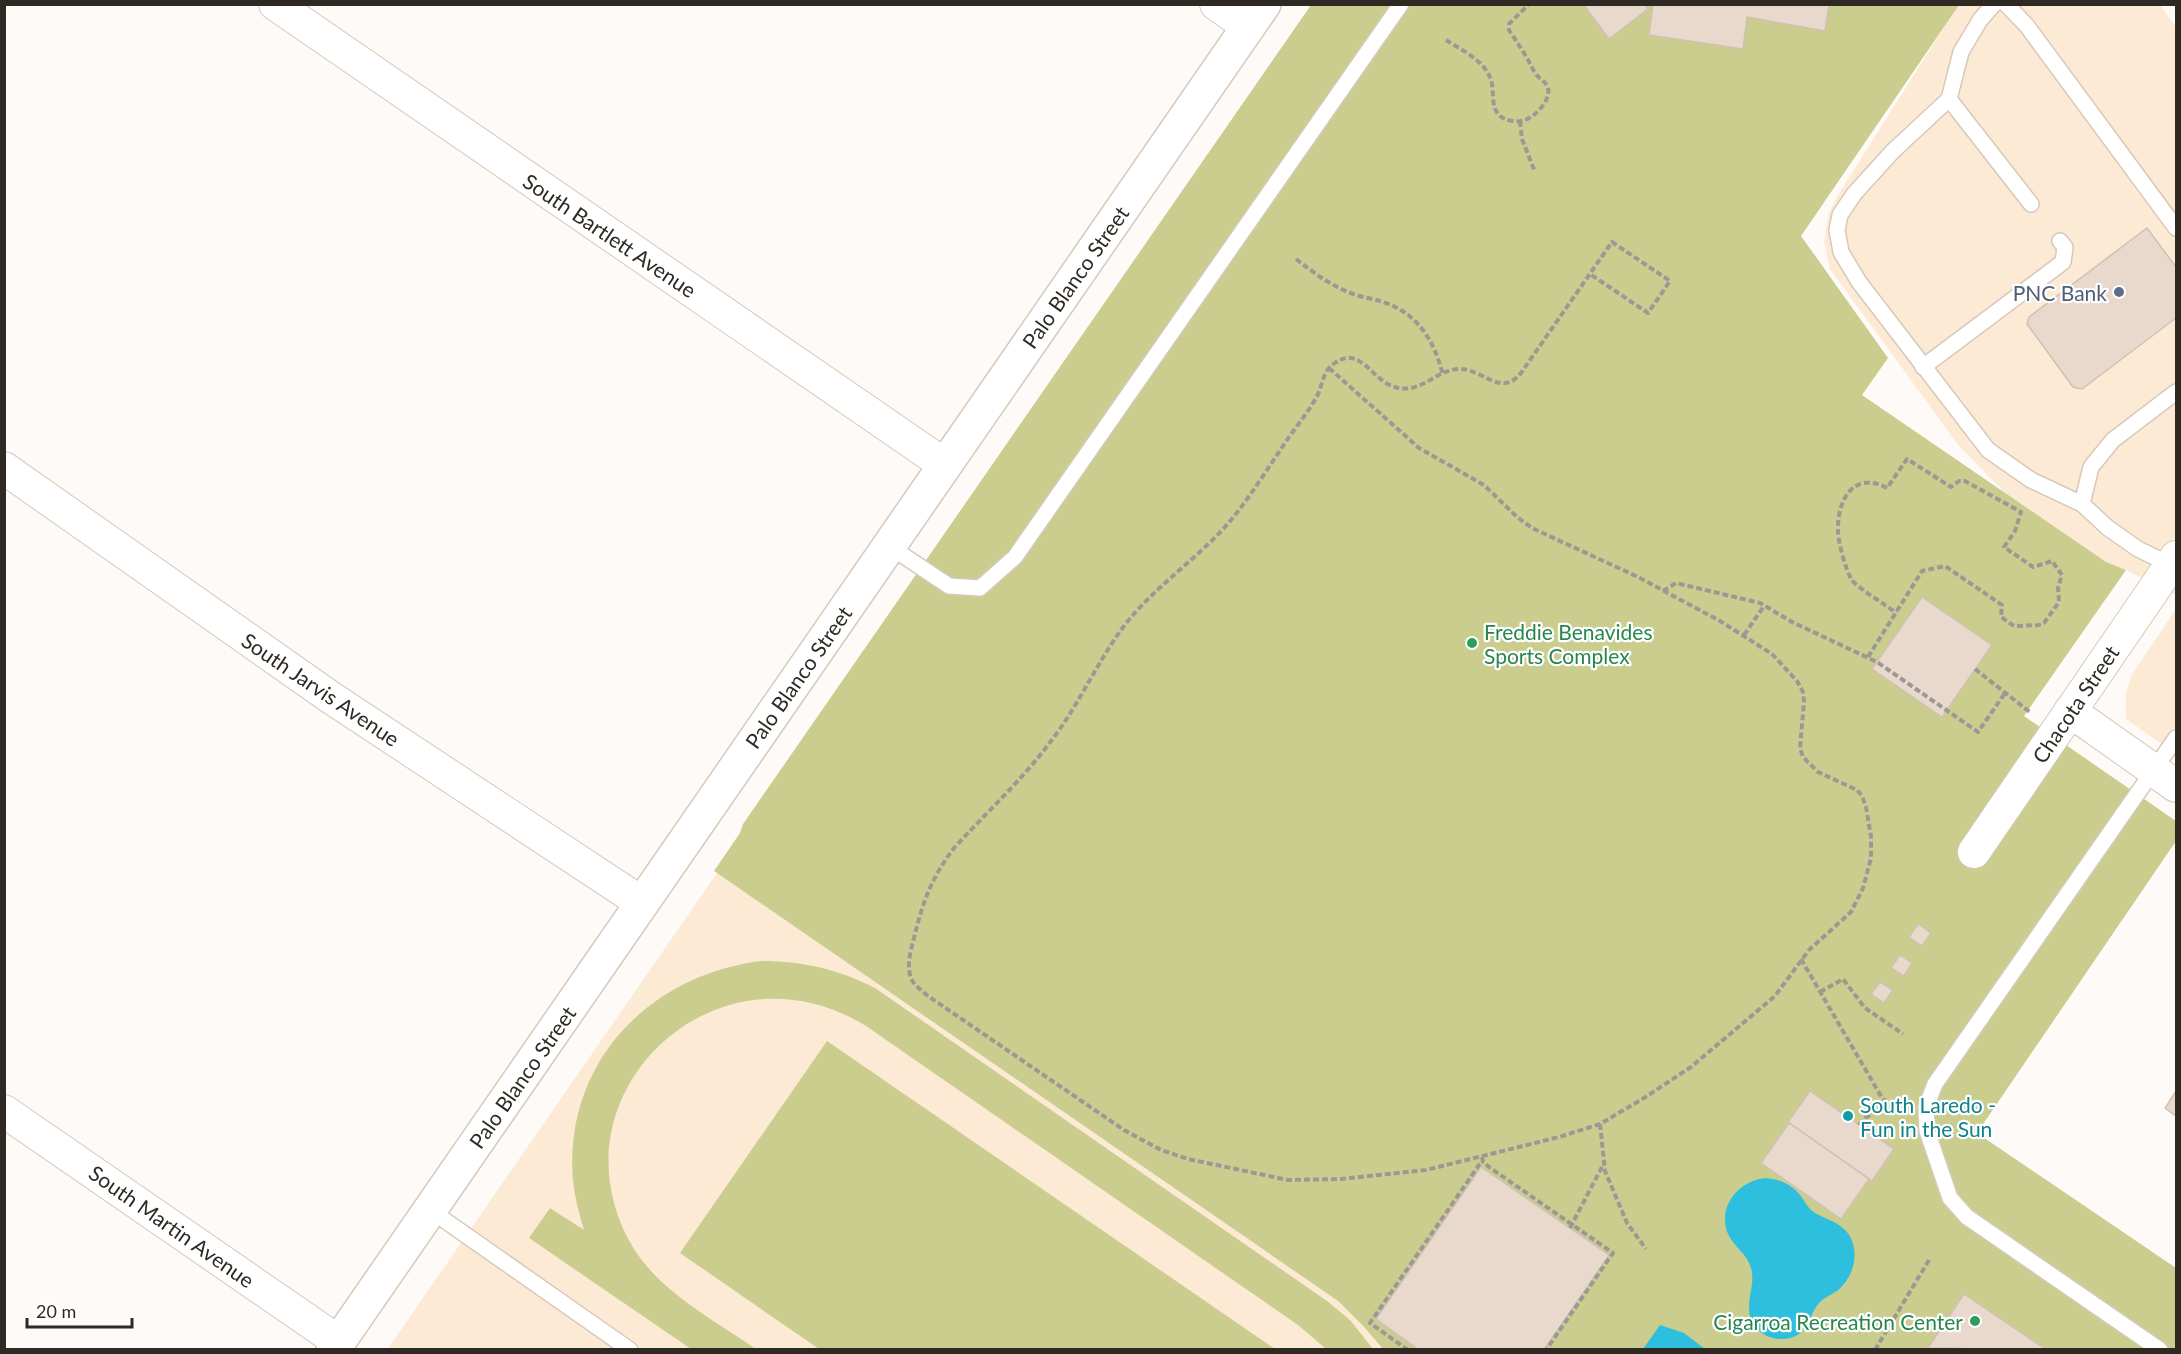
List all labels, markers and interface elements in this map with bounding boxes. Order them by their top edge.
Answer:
street label: South Bartlett Avenue [519,168,701,302]
street label: Palo Blanco Street [1017,201,1134,353]
place label: PNC Bank [2013,280,2107,305]
marker: PNC Bank [2112,285,2126,299]
street label: Palo Blanco Street [740,601,857,753]
place label: Freddie Benavides Sports Complex [1484,619,1653,668]
street label: South Jarvis Avenue [237,627,405,751]
marker: Freddie Benavides Sports Complex [1465,636,1479,650]
street label: Chacota Street [2027,640,2124,768]
street label: Palo Blanco Street [464,1001,581,1153]
place label: South Laredo - Fun in the Sun [1860,1092,1996,1141]
marker: South Laredo - Fun in the Sun [1841,1109,1855,1123]
street label: South Martin Avenue [85,1160,259,1292]
scale bar [27,1291,132,1329]
text: 20 m [36,1300,76,1322]
place label: Cigarroa Recreation Center [1713,1309,1963,1334]
marker: Cigarroa Recreation Center [1968,1314,1982,1328]

